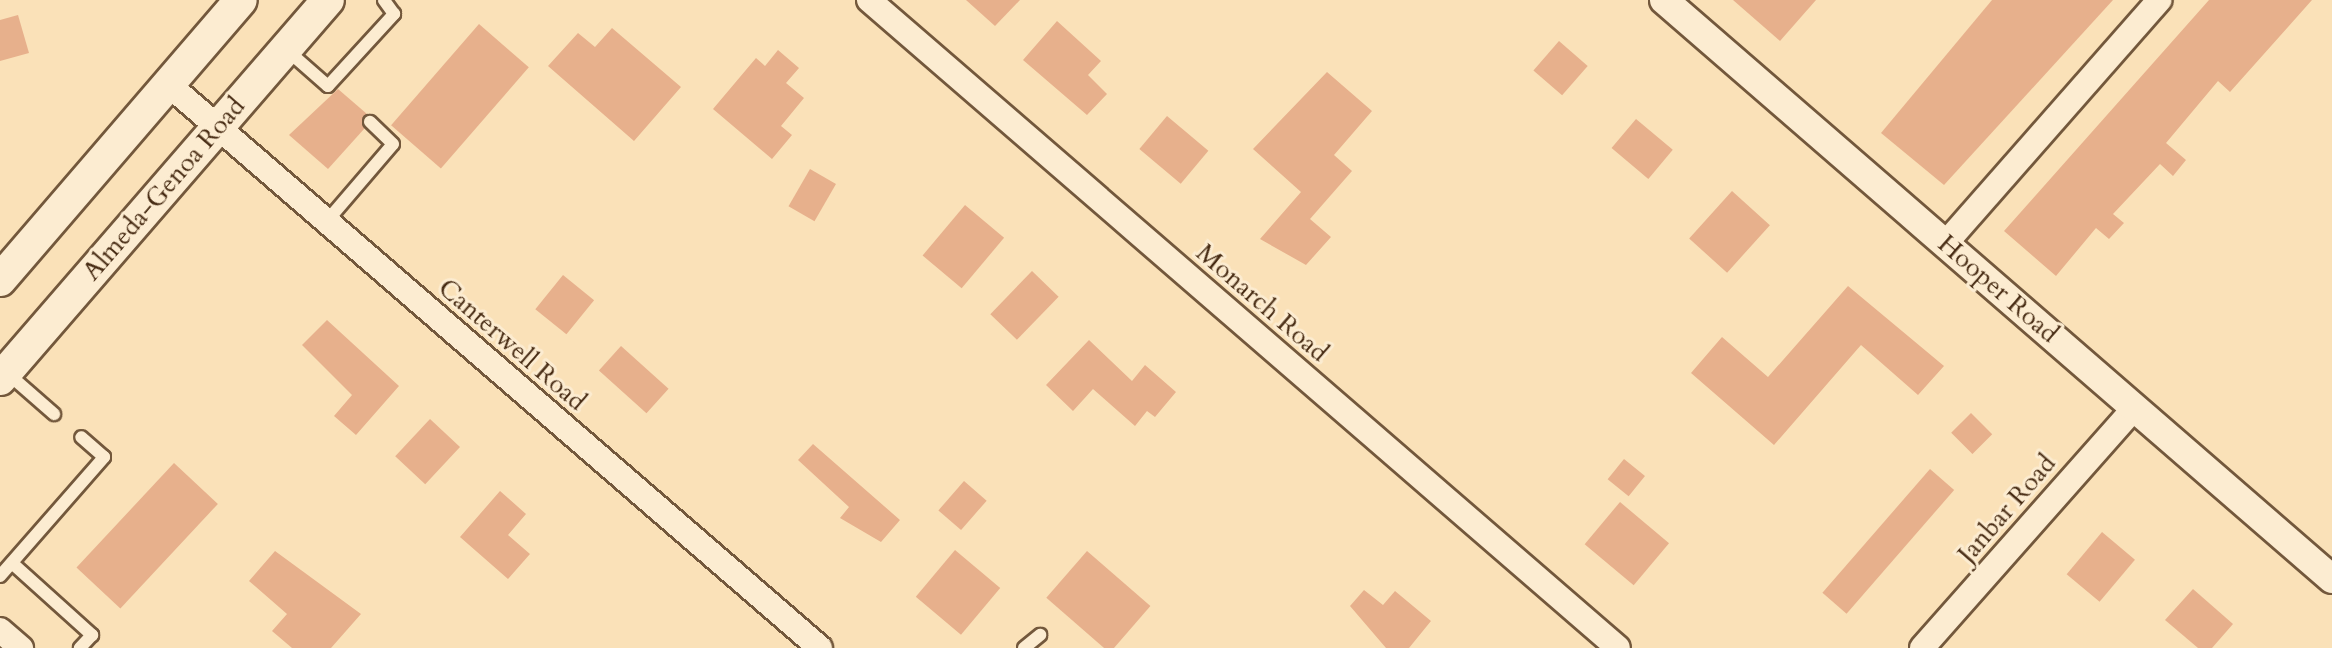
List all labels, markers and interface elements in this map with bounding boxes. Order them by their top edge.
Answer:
street label: Almeda-Genoa Road [76,91,252,287]
street label: Hooper Road [1932,228,2064,350]
street label: Monarch Road [1190,237,1334,369]
street label: Canterwell Road [432,272,592,418]
street label: Janbar Road [1951,448,2063,570]

